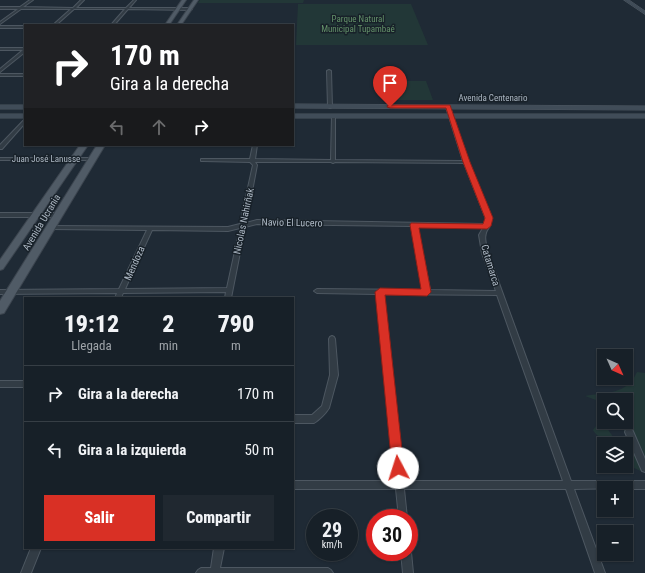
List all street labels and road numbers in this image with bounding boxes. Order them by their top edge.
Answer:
street label: Avenida Centenario [459,93,528,103]
street label: Juan José Lanusse [12,154,80,164]
street label: Nicolas Nahirñak [231,187,256,255]
street label: Avenida Ucrania [20,192,63,252]
street label: Navio El Lucero [261,216,323,229]
street label: Catamarca [479,243,502,287]
street label: Mendoza [122,244,147,282]

